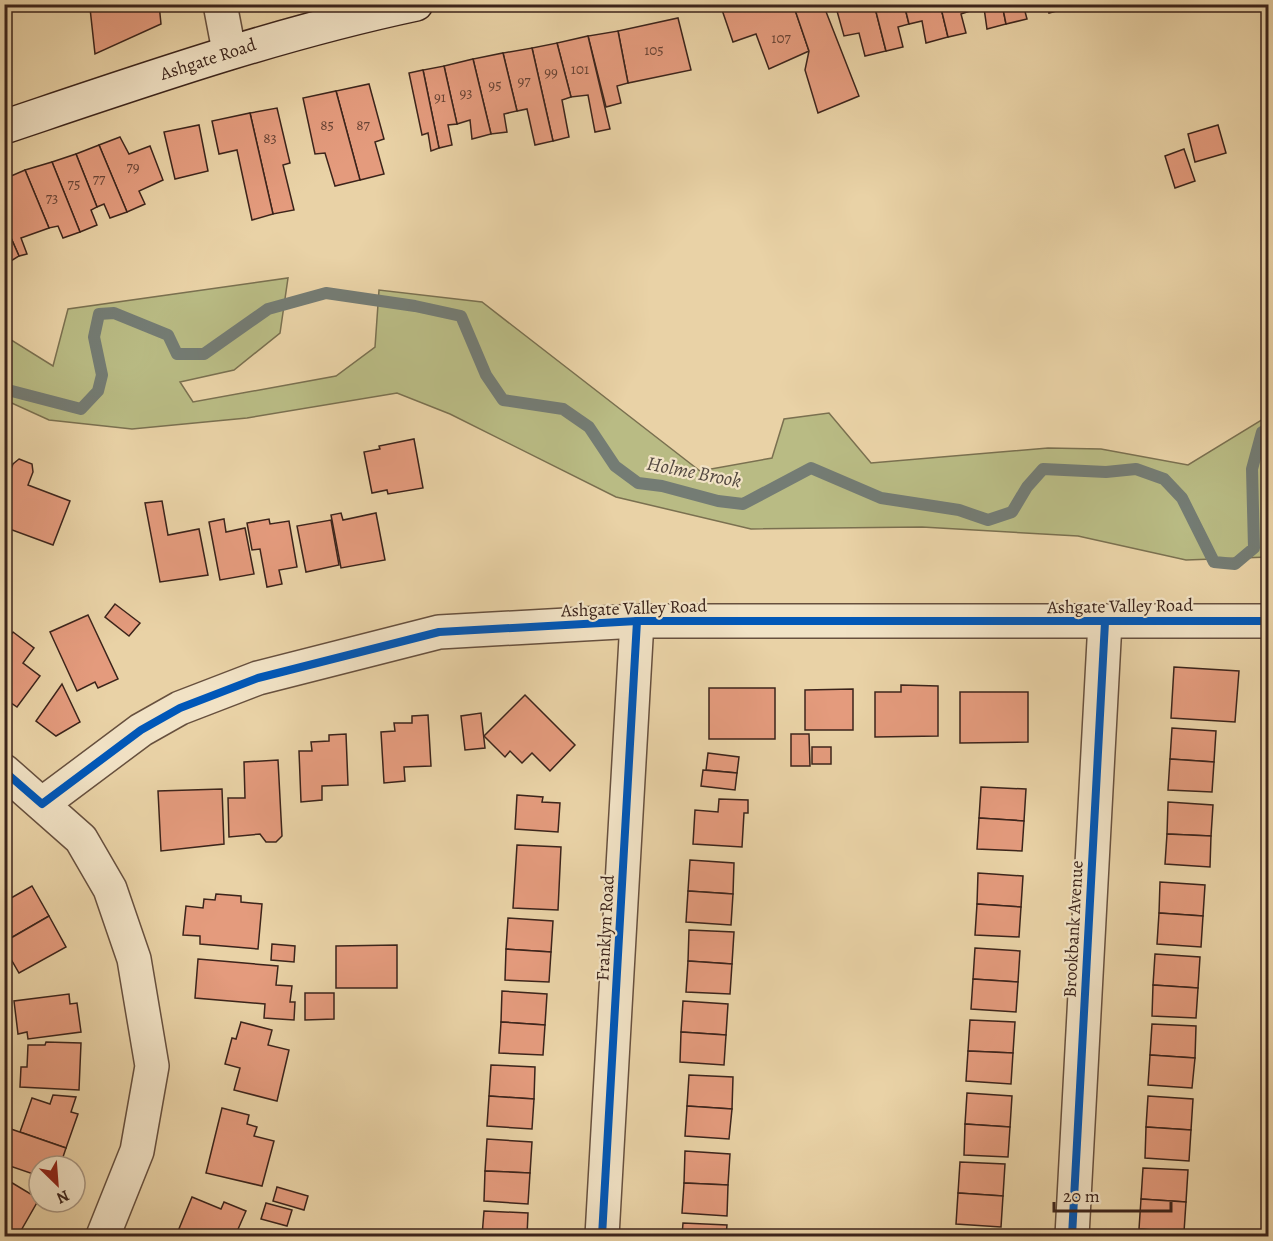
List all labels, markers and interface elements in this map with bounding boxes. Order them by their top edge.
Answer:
house number: 107 [771,28,791,48]
street label: Ashgate Road [156,32,259,86]
house number: 105 [644,40,664,60]
house number: 101 [571,59,589,79]
house number: 99 [544,62,558,82]
house number: 97 [517,71,531,91]
house number: 95 [488,75,502,95]
house number: 93 [459,83,473,103]
house number: 91 [434,87,446,107]
house number: 85 [320,115,334,135]
house number: 87 [356,115,370,135]
house number: 83 [263,128,277,148]
house number: 79 [126,157,140,177]
house number: 77 [93,169,106,189]
house number: 75 [68,174,80,194]
house number: 73 [46,188,58,208]
water label: Holme Brook [645,450,744,494]
street label: Ashgate Valley Road [560,593,708,623]
street label: Ashgate Valley Road [1046,593,1193,619]
street label: Brookbank Avenue [1057,860,1089,998]
street label: Franklyn Road [590,874,620,982]
north arrow [27,1154,87,1214]
scale bar [1054,1175,1171,1213]
text: N [53,1184,73,1209]
text: 20 m [1063,1184,1100,1208]

